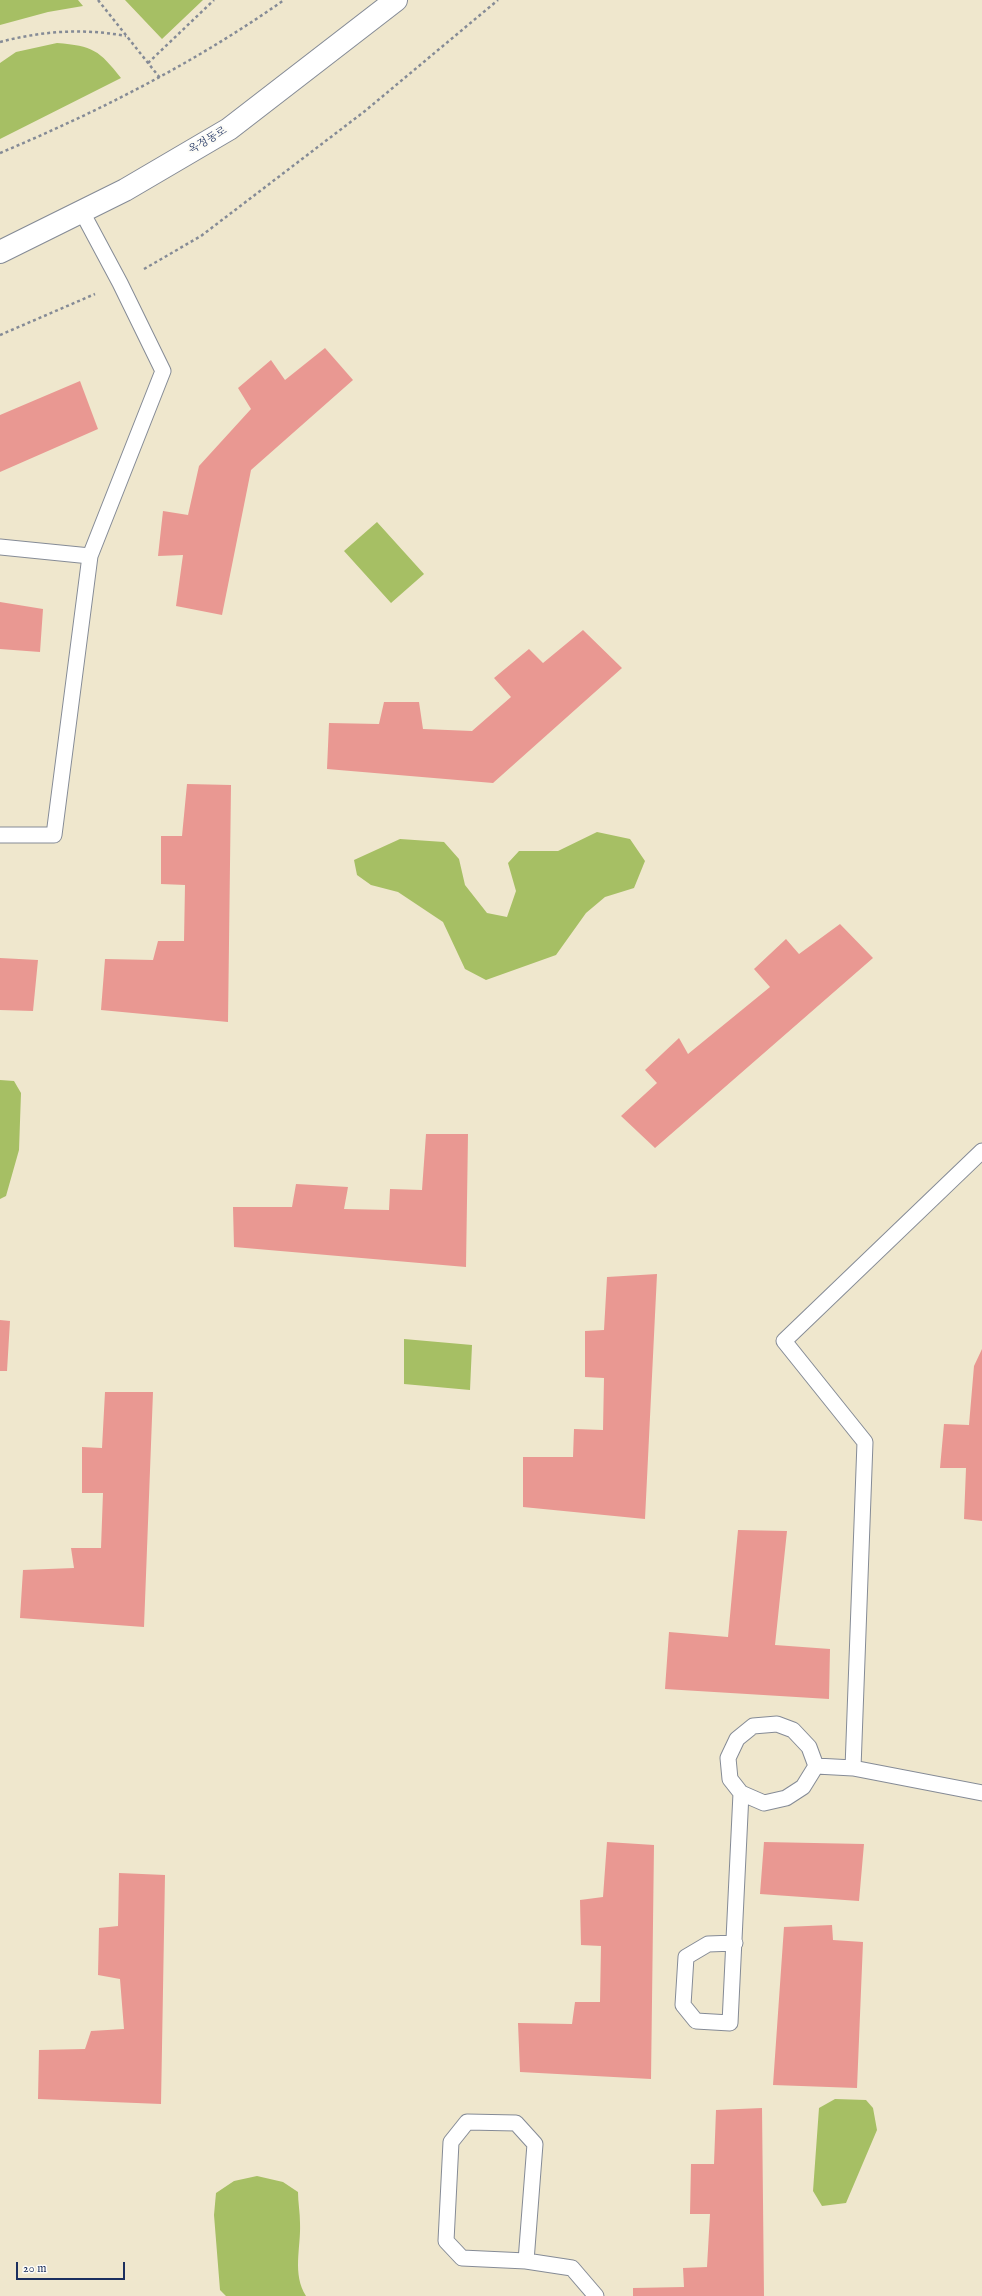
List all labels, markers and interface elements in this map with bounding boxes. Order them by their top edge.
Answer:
street label: 옥정동로 [186,124,230,158]
scale bar [18,2254,127,2280]
text: 20 m [23,2261,46,2276]

